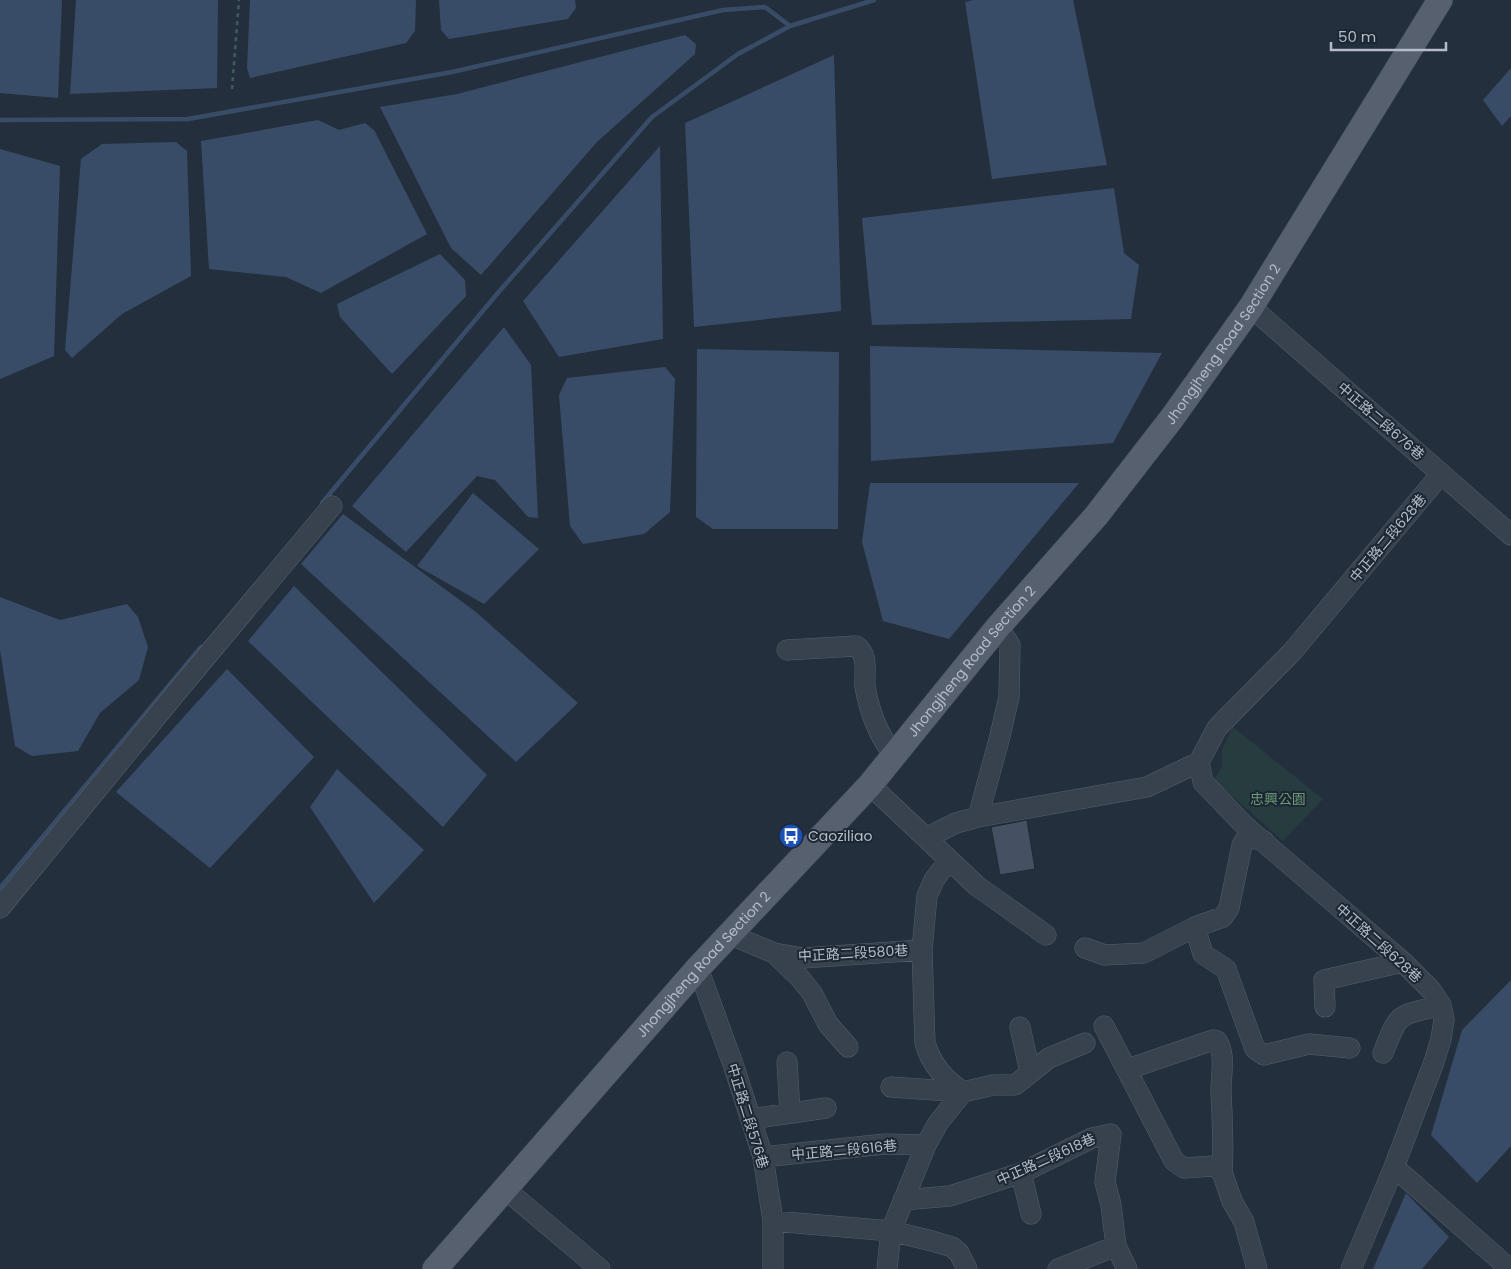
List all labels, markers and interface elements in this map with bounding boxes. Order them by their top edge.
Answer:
scale bar [1331,20,1446,52]
text: 50 m [1338,26,1376,47]
street label: Jhongjheng Road Section 2 [1161,260,1285,429]
street label: 中正路二段676巷 [1333,378,1429,464]
street label: 中正路二段628巷 [1345,490,1431,586]
street label: Jhongjheng Road Section 2 [903,581,1040,741]
park label: 忠興公園 [1250,789,1306,809]
bus stop icon: Caoziliao [778,823,804,849]
place label: Caoziliao [808,826,872,846]
street label: Jhongjheng Road Section 2 [632,887,775,1042]
street label: 中正路二段628巷 [1332,899,1426,987]
street label: 中正路二段580巷 [797,940,909,966]
street label: 中正路二段576巷 [722,1061,774,1171]
street label: 中正路二段618巷 [993,1128,1099,1190]
street label: 中正路二段616巷 [790,1135,898,1165]

